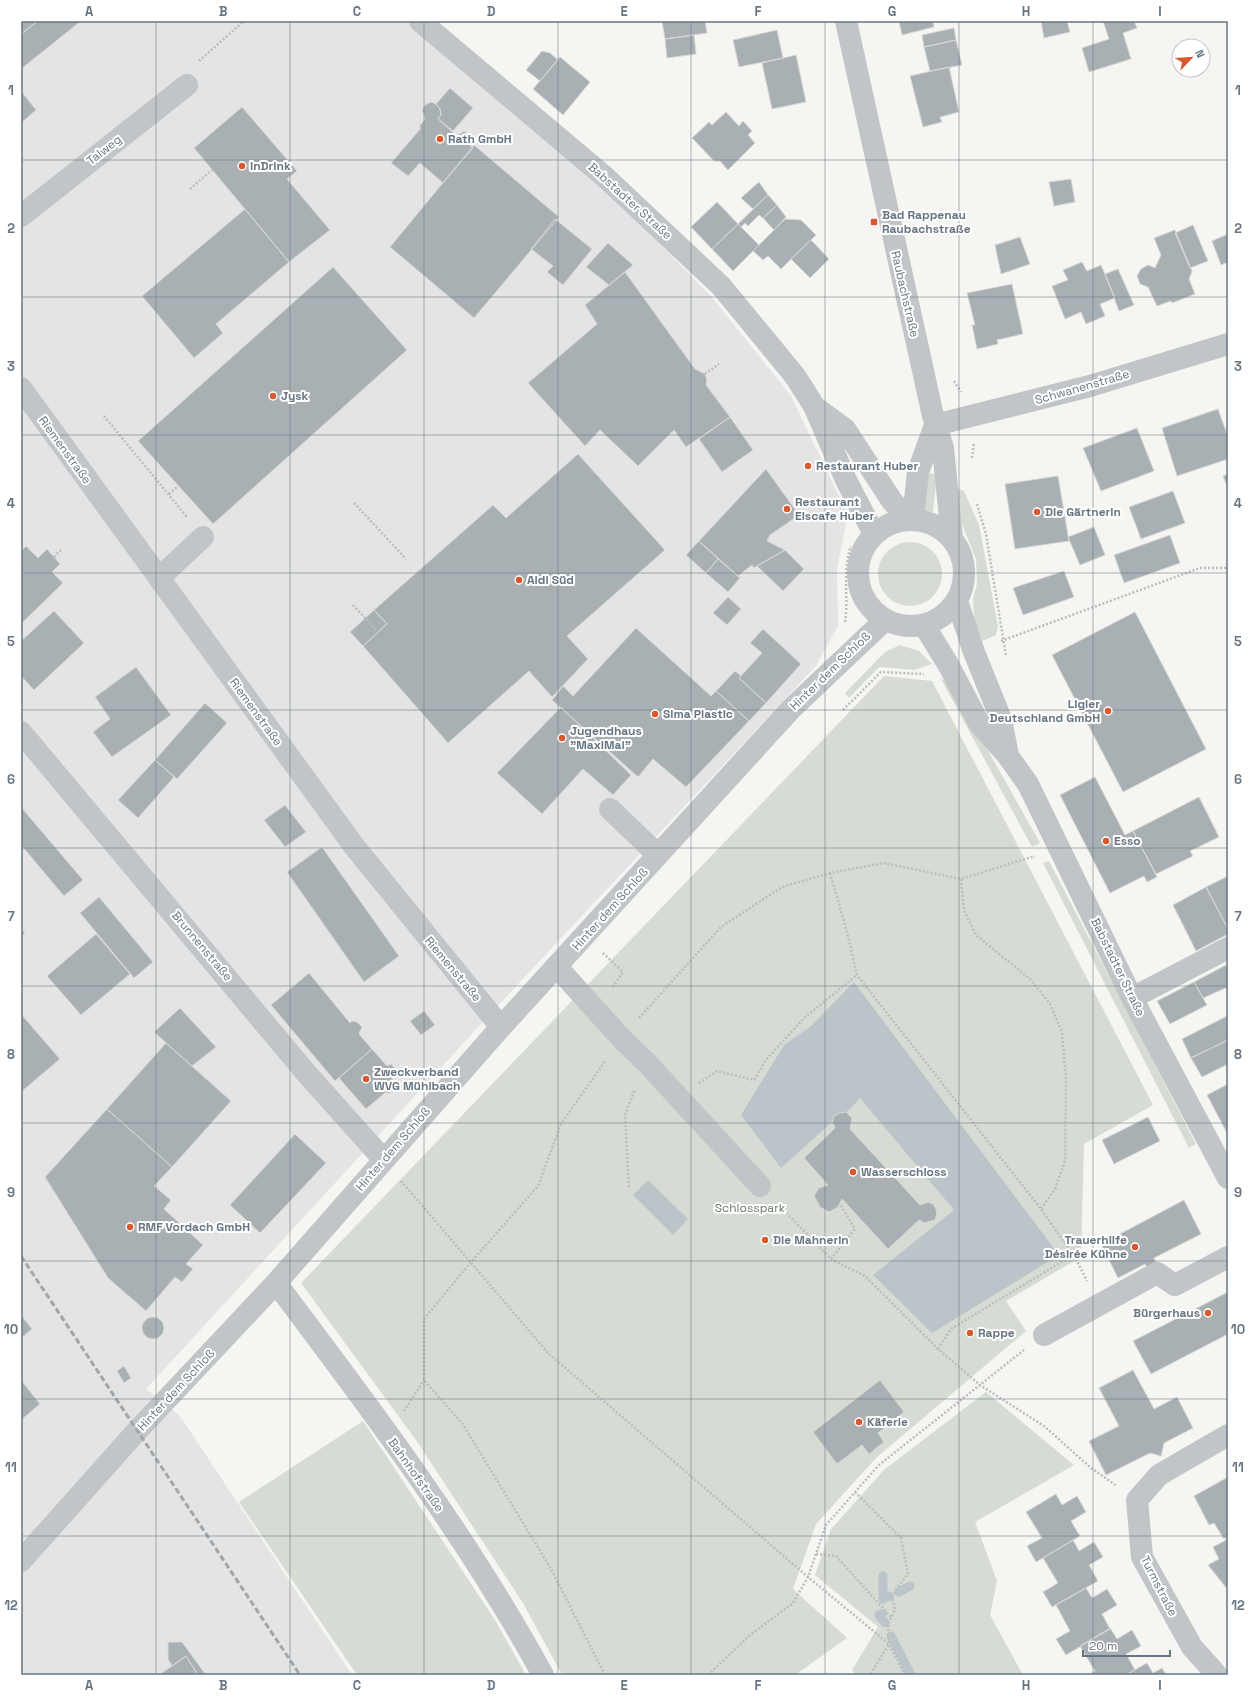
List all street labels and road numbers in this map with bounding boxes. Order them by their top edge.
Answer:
street label: Talweg [83,131,125,169]
street label: Babstadter Straße [585,159,675,243]
street label: Raubachstraße [887,249,923,339]
street label: Schwanenstraße [1033,366,1131,408]
street label: Riemenstraße [35,413,95,487]
street label: Hinter dem Schloß [786,628,874,714]
street label: Riemenstraße [226,675,286,749]
street label: Hinter dem Schloß [569,864,652,954]
street label: Brunnenstraße [168,908,236,984]
street label: Babstadter Straße [1087,915,1149,1019]
street label: Riemenstraße [421,933,485,1005]
street label: Hinter dem Schloß [352,1103,434,1194]
street label: Hinter dem Schloß [134,1345,218,1434]
street label: Bahnhofstraße [385,1435,447,1515]
street label: Turmstraße [1137,1553,1181,1619]

